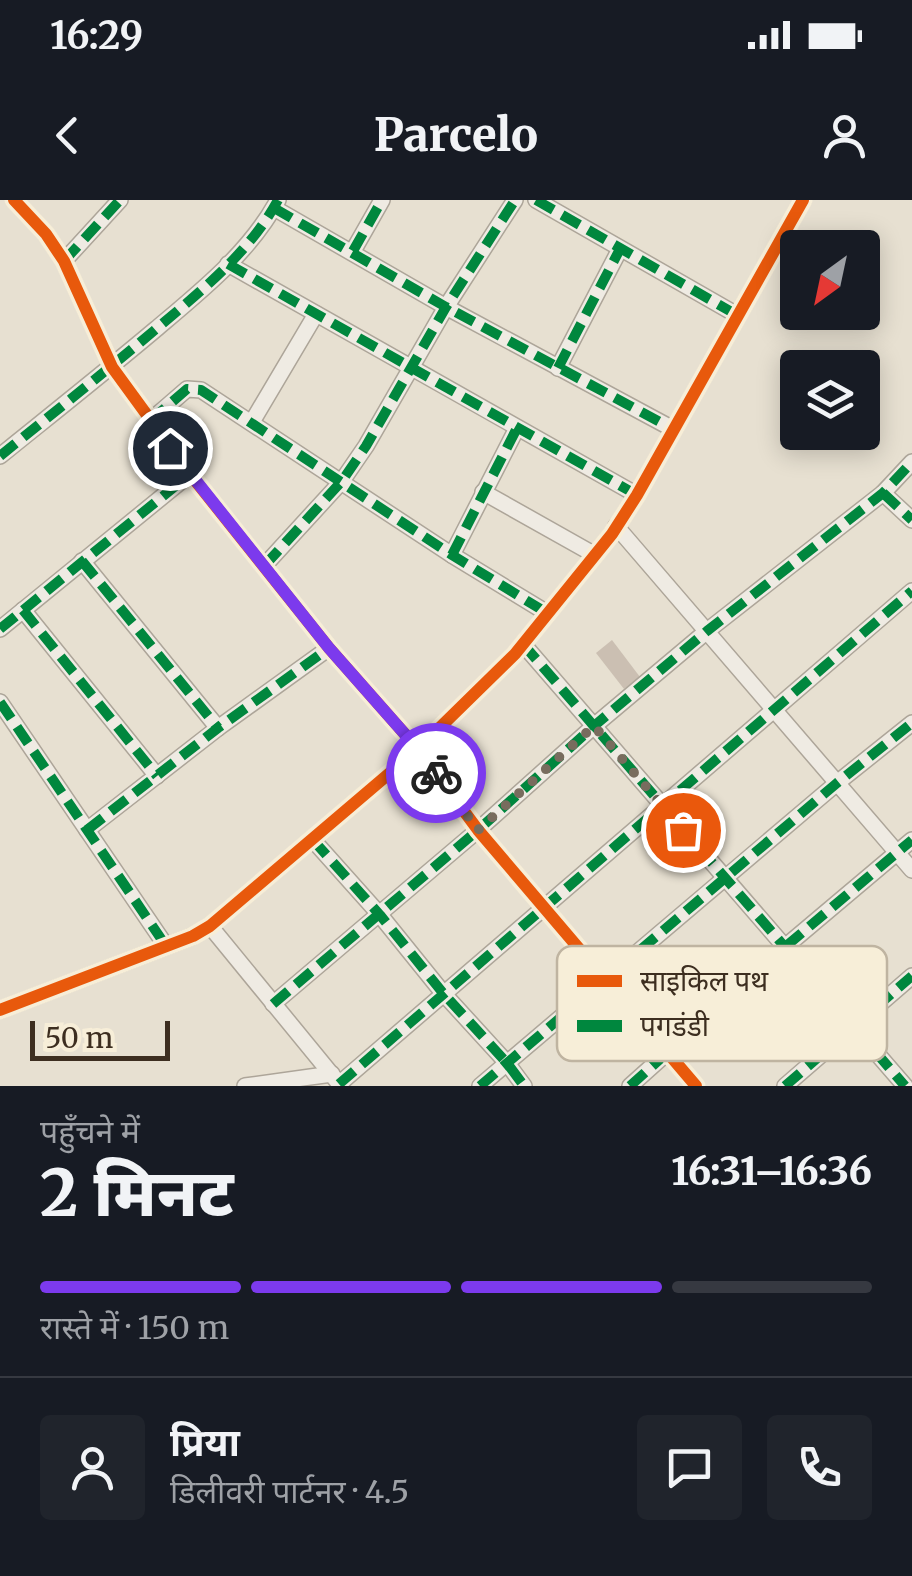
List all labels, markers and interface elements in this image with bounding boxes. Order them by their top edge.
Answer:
text: 16:29 [50,12,143,59]
text: Parcelo [374,107,538,163]
icon: back [40,108,95,163]
icon: person [817,108,872,163]
north arrow [780,230,880,330]
map controls [780,230,880,450]
button: layers [780,350,880,450]
pin [128,406,213,491]
icon: home [143,421,198,476]
courier [386,723,486,823]
icon: bike [409,746,464,801]
pin [641,788,726,873]
icon: bag [656,803,711,858]
legend [557,946,887,1061]
text: साइकिल पथ [640,963,769,999]
text: पगडंडी [640,1008,710,1044]
scale bar [30,1016,170,1060]
text: 50 m [45,1020,113,1056]
text: पहुँचने में [40,1112,140,1152]
text: 16:31–16:36 [671,1148,872,1195]
text: 2 मिनट [40,1152,233,1234]
text: रास्ते में · 150 m [40,1308,229,1348]
button: person [40,1415,145,1520]
button: chat [637,1415,742,1520]
button: phone [767,1415,872,1520]
text: प्रिया [170,1419,240,1466]
text: डिलीवरी पार्टनर · 4.5 [170,1472,409,1512]

